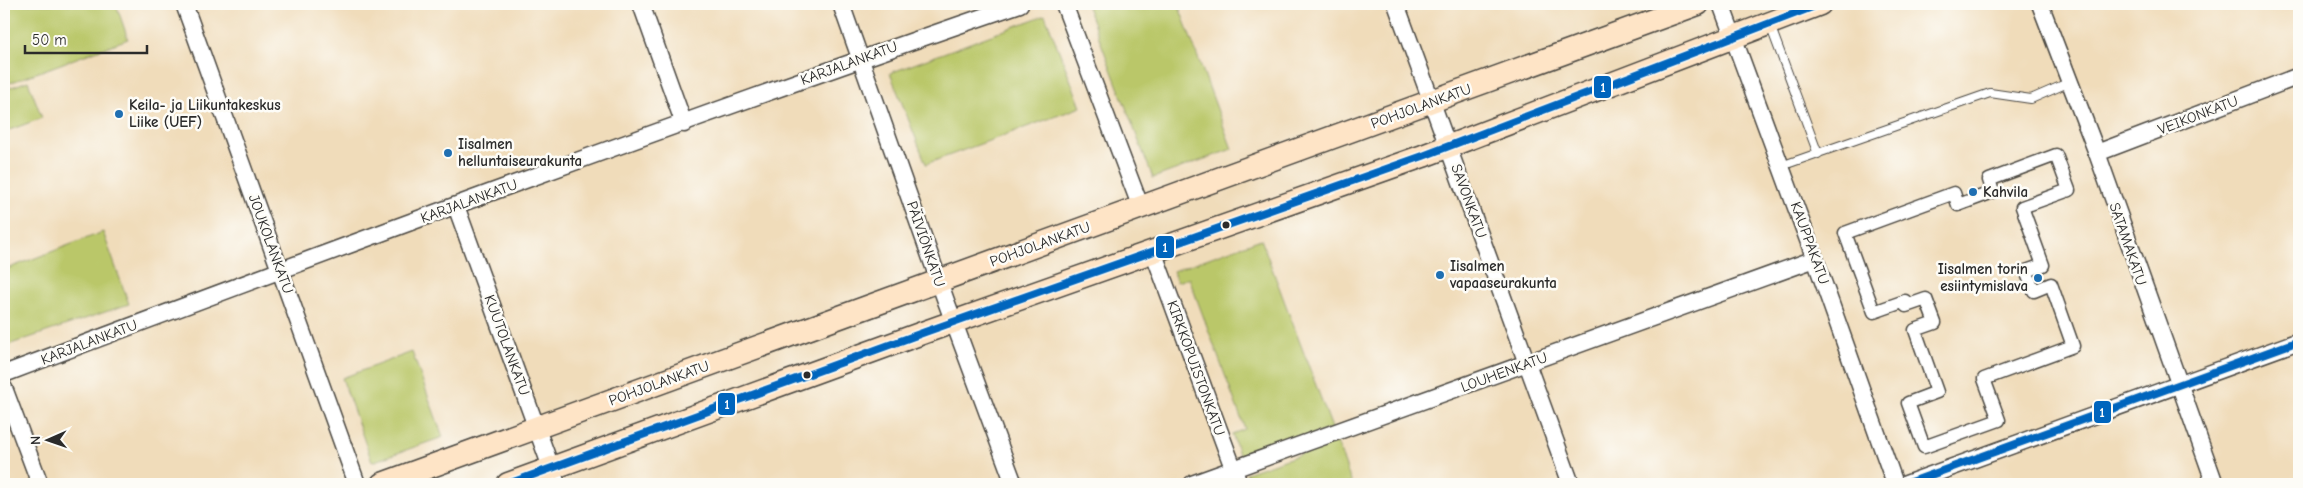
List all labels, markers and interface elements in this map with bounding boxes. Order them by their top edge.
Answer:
scale bar [25,22,148,54]
text: 50 m [32,31,67,49]
street label: KARJALANKATU [798,37,900,89]
line badge: 1 [1593,75,1612,99]
street label: POHJOLANKATU [1368,79,1474,133]
text: 1 [1600,79,1606,96]
street label: VEIKONKATU [2155,91,2241,139]
place label: Keila- ja Liikuntakeskus Liike (UEF) [129,96,281,131]
marker: Keila- ja Liikuntakeskus Liike (UEF) [113,108,125,120]
place label: Iisalmen helluntaiseurakunta [458,135,582,170]
marker: Iisalmen helluntaiseurakunta [442,147,454,159]
street label: SAVONKATU [1447,161,1491,241]
street label: KARJALANKATU [418,175,520,227]
place label: Kahvila [1983,183,2028,201]
marker: Kahvila [1967,186,1979,198]
street label: JOUKOLANKATU [245,192,297,296]
street label: PÄIVIÖNKATU [903,199,949,289]
street label: KAUPPAKATU [1787,199,1833,287]
street label: SATAMAKATU [2105,200,2151,288]
street label: POHJOLANKATU [987,217,1093,271]
unlabelled marker [1221,220,1231,230]
line badge: 1 [1155,235,1175,259]
text: 1 [1162,239,1168,256]
place label: Iisalmen vapaaseurakunta [1449,257,1557,292]
place label: Iisalmen torin esiintymislava [1938,260,2028,295]
marker: Iisalmen vapaaseurakunta [1434,269,1446,281]
marker: Iisalmen torin esiintymislava [2032,272,2044,284]
street label: KUUTOLANKATU [480,292,534,398]
street label: KIRKKOPUISTONKATU [1163,298,1229,438]
street label: KARJALANKATU [38,315,140,369]
street label: LOUHENKATU [1458,348,1550,396]
street label: POHJOLANKATU [606,356,712,410]
unlabelled marker [802,370,812,380]
line badge: 1 [717,392,736,416]
text: 1 [724,396,730,413]
line badge: 1 [2093,400,2112,424]
text: 1 [2099,404,2105,421]
north arrow [22,416,72,466]
text: N [27,436,44,445]

